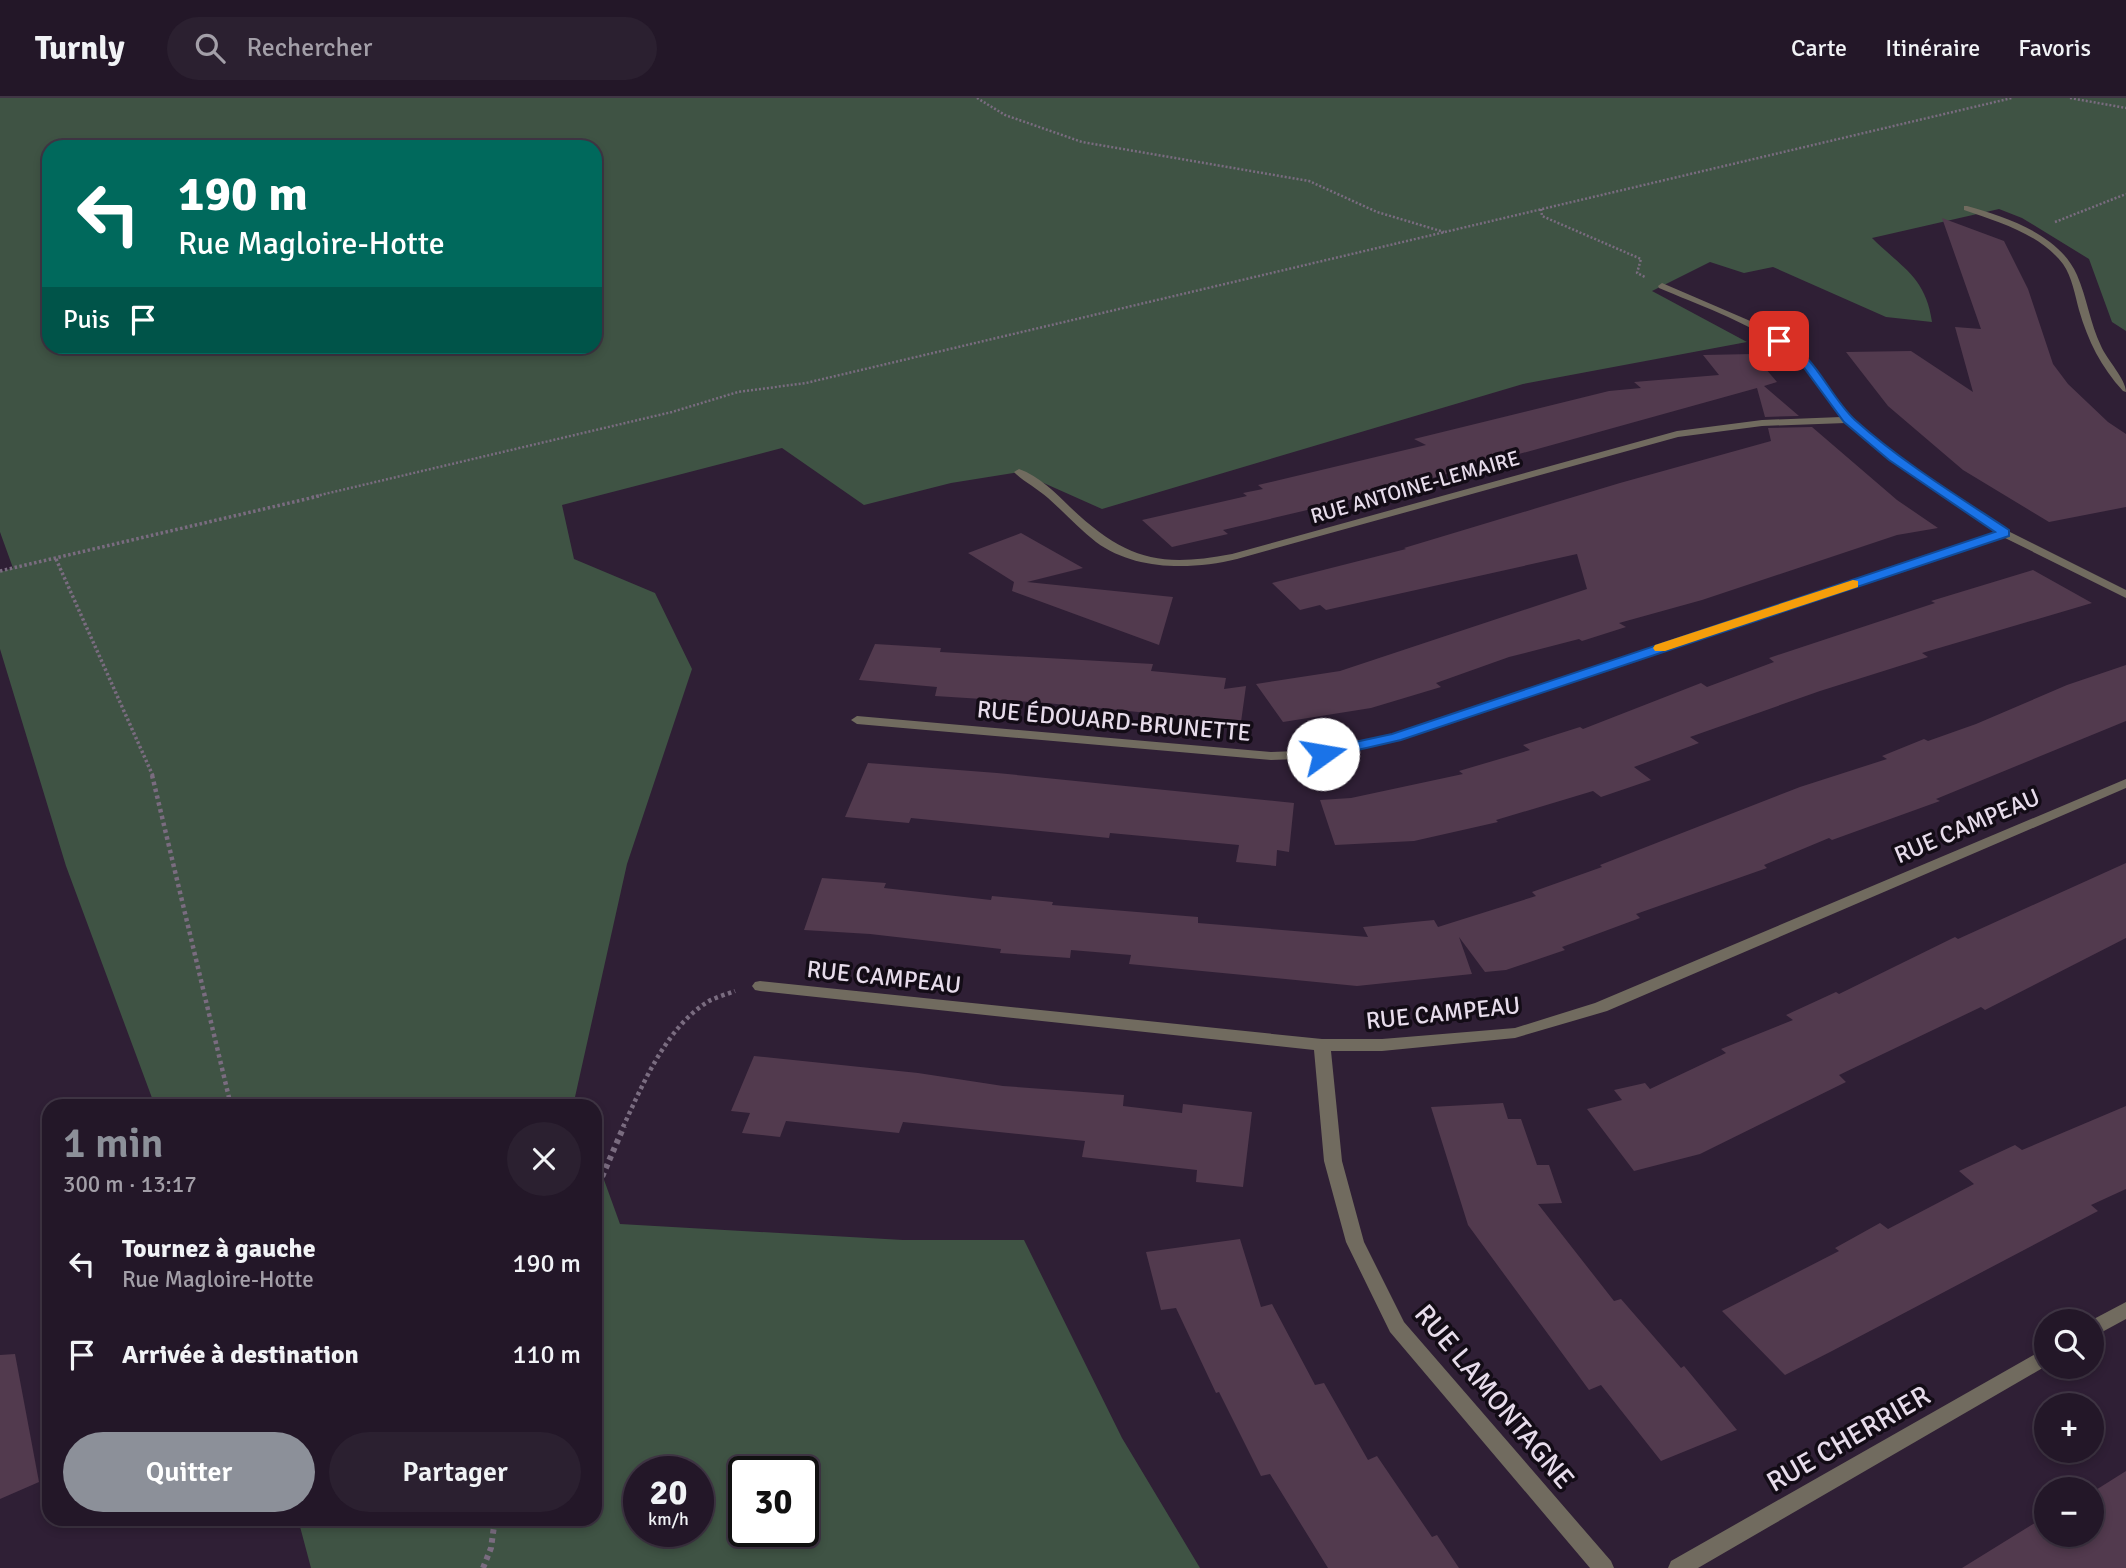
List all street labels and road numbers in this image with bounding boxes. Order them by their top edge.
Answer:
street label: RUE ANTOINE-LEMAIRE [1307,445,1523,529]
street label: RUE ÉDOUARD-BRUNETTE [976,694,1252,748]
street label: RUE CAMPEAU [1890,782,2044,870]
street label: RUE CAMPEAU [805,954,963,1000]
street label: RUE CAMPEAU [1364,990,1522,1036]
street label: RUE LAMONTAGNE [1407,1297,1581,1496]
street label: RUE CHERRIER [1761,1378,1936,1499]

